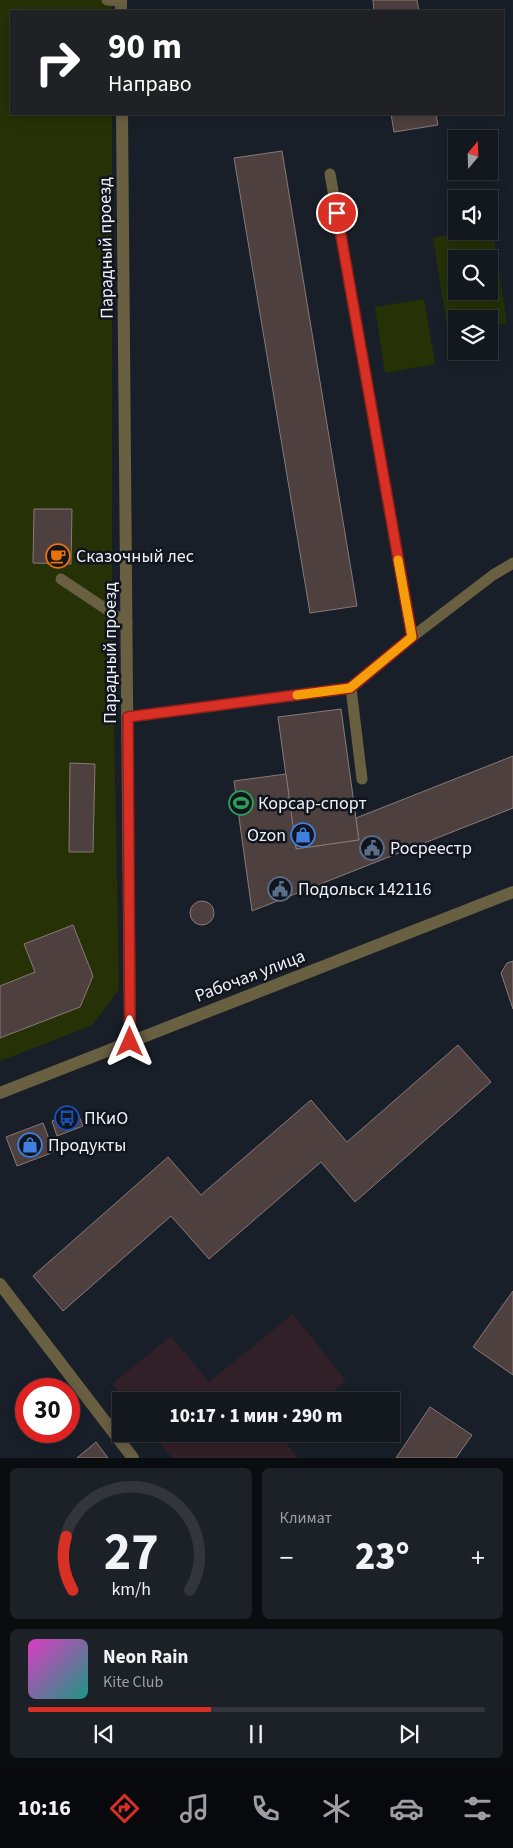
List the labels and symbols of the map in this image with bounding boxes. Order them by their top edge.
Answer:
north arrow [448,130,498,180]
street label: Парадный проезд [92,177,120,319]
pin [316,192,358,234]
cafe icon: Сказочный лес [45,543,71,569]
place label: Сказочный лес [76,544,194,569]
street label: Парадный проезд [98,582,123,724]
sports icon: Корсар-спорт [228,790,254,816]
place label: Корсар-спорт [258,791,367,816]
shop icon: Ozon [290,822,316,848]
place label: Ozon [247,823,286,848]
public building icon: Росреестр [359,835,385,861]
place label: Росреестр [390,836,472,861]
public building icon: Подольск 142116 [267,876,293,902]
place label: Подольск 142116 [298,877,432,902]
street label: Рабочая улица [191,943,309,1009]
position arrow [103,1015,155,1067]
bus stop icon: ПКиО [54,1105,80,1131]
place label: ПКиО [84,1106,128,1131]
shop icon: Продукты [17,1132,43,1158]
place label: Продукты [48,1133,126,1158]
speed limit sign: 30 [15,1378,80,1443]

